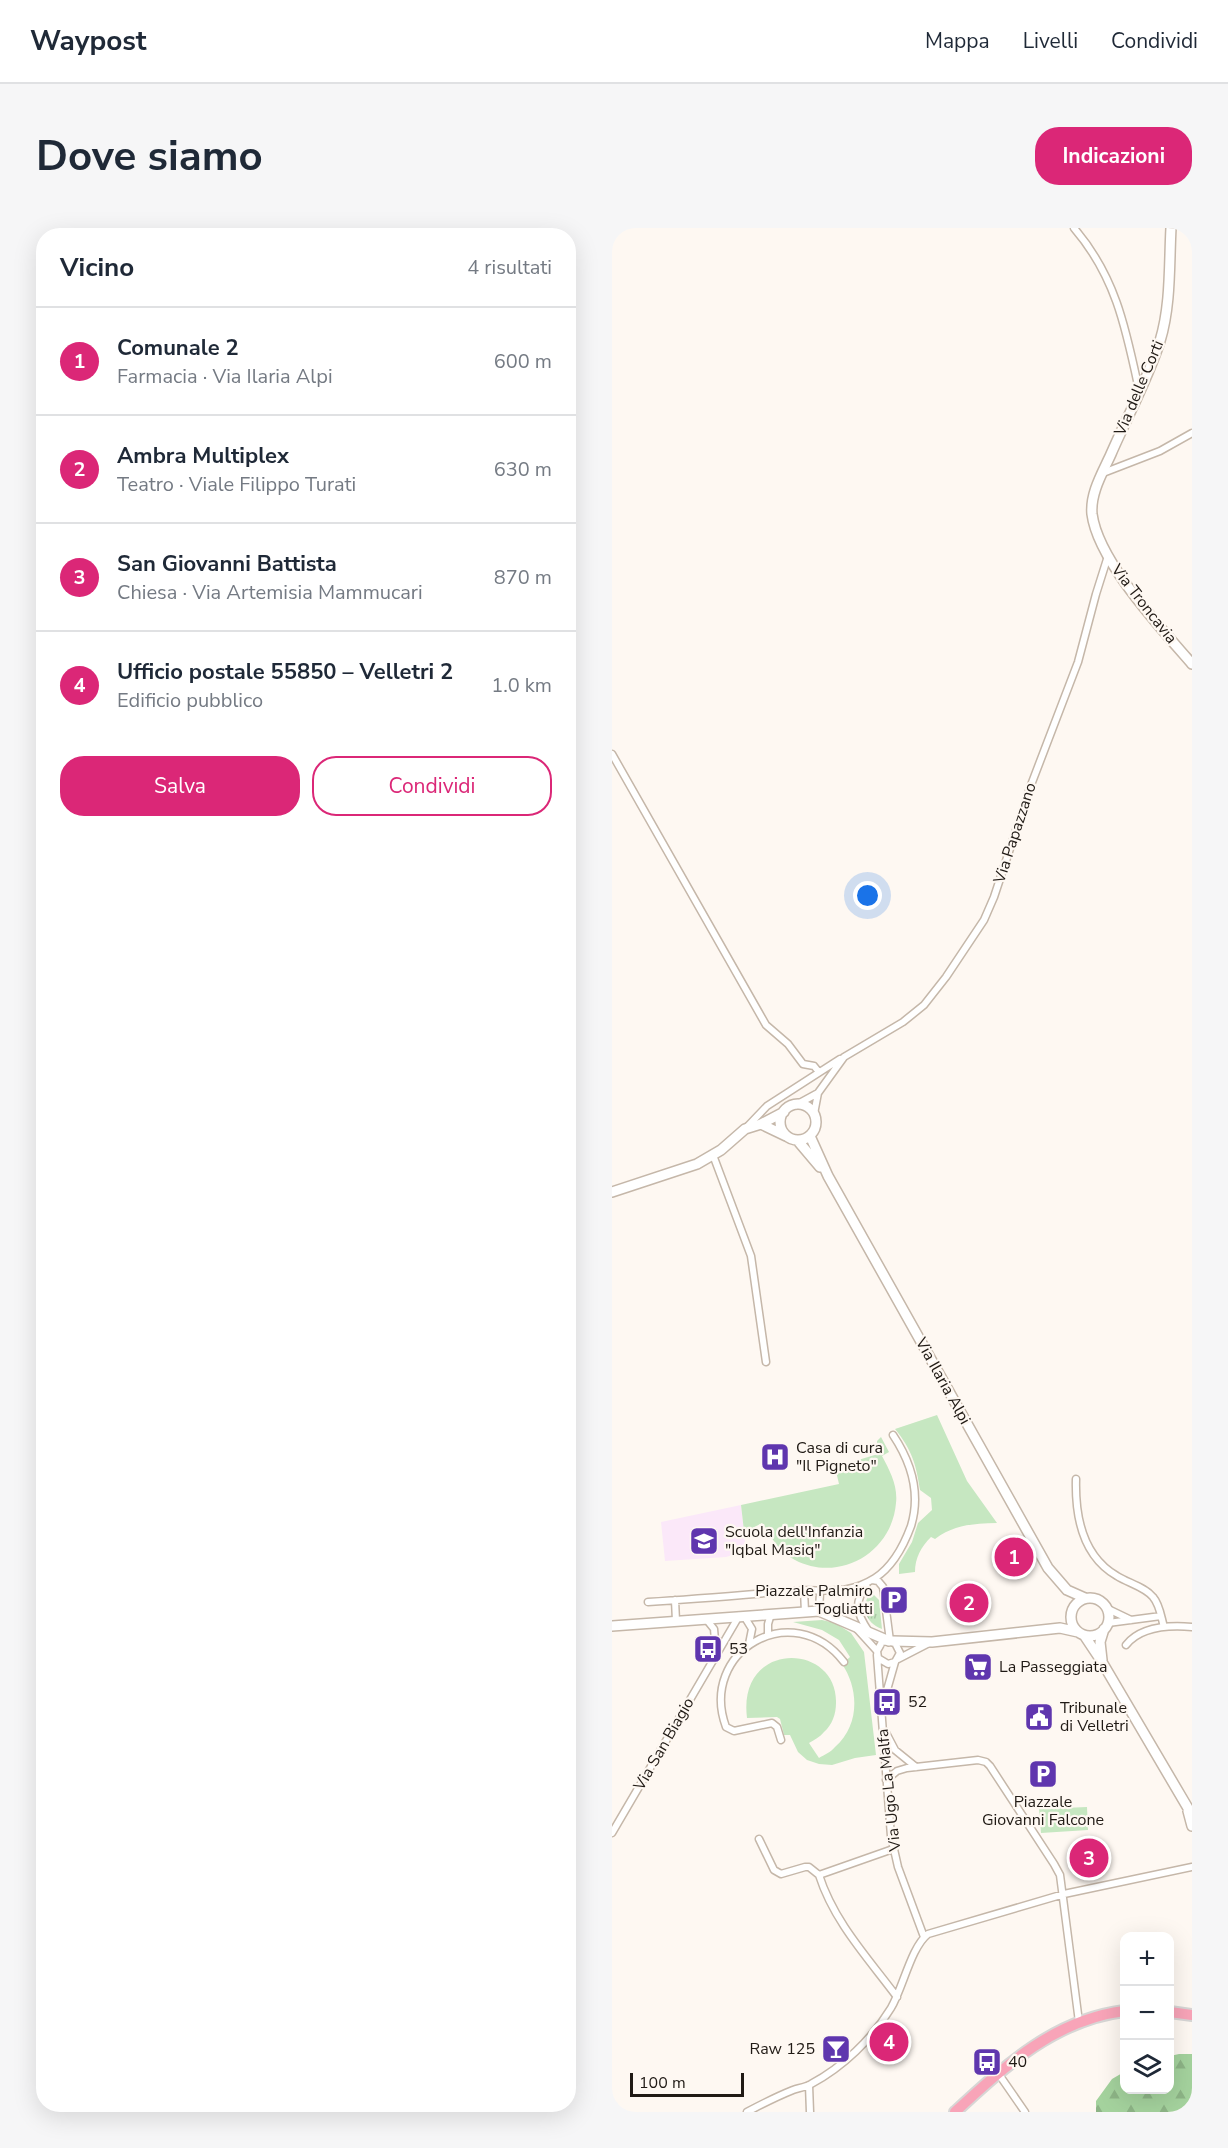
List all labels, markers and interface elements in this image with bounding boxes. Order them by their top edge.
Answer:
text: Waypost [30,22,147,60]
text: Mappa [925,27,990,55]
text: Livelli [1023,27,1078,55]
text: Condividi [1111,27,1198,55]
button: Indicazioni [1035,127,1192,185]
text: Dove siamo [36,128,263,185]
text: Vicino [60,250,134,285]
text: 4 risultati [467,254,552,281]
text: Comunale 2 [117,333,239,363]
street label: Via delle Corti [1109,337,1169,440]
text: 1 [74,348,86,375]
text: 600 m [494,348,552,375]
text: Farmacia · Via Ilaria Alpi [117,363,333,390]
text: Ambra Multiplex [117,441,289,471]
text: 2 [74,456,86,483]
text: 630 m [494,456,552,483]
text: Teatro · Viale Filippo Turati [117,471,356,498]
text: San Giovanni Battista [117,549,337,579]
street label: Via Troncavia [1105,559,1182,648]
text: 3 [74,564,86,591]
text: 870 m [494,564,552,591]
text: Chiesa · Via Artemisia Mammucari [117,579,423,606]
text: Ufficio postale 55850 – Velletri 2 [117,657,453,687]
text: 4 [74,672,86,699]
text: 1.0 km [491,672,552,699]
text: Edificio pubblico [117,687,263,714]
button: Salva [60,756,300,816]
button: Condividi [312,756,552,816]
street label: Via Papazzano [988,780,1042,887]
your location [853,881,882,910]
street label: Via Ilaria Alpi [910,1333,976,1428]
place label: Casa di cura "Il Pigneto" [796,1437,883,1477]
hospital icon: Casa di cura "Il Pigneto" [759,1441,791,1473]
place label: Scuola dell'Infanzia "Iqbal Masiq" [725,1521,863,1561]
school or university icon: Scuola dell'Infanzia "Iqbal Masiq" [688,1525,720,1557]
pin: 1 [994,1534,1034,1580]
place label: Piazzale Palmiro Togliatti [755,1580,873,1620]
pin: 2 [950,1580,988,1626]
parking icon: Piazzale Palmiro Togliatti [878,1584,910,1616]
bus stop icon: 53 [692,1633,724,1665]
place label: 53 [729,1638,748,1660]
supermarket icon: La Passeggiata [962,1651,994,1683]
place label: La Passeggiata [999,1656,1107,1678]
bus stop icon: 52 [871,1686,903,1718]
place label: 52 [908,1691,927,1713]
street label: Via San Biagio [628,1693,700,1795]
place label: Tribunale di Velletri [1060,1697,1129,1737]
public building icon: Tribunale di Velletri [1023,1701,1055,1733]
street label: Via Ugo La Malfa [872,1728,906,1853]
parking icon: Piazzale Giovanni Falcone [1027,1758,1059,1790]
place label: Piazzale Giovanni Falcone [982,1791,1104,1831]
pin: 3 [1070,1836,1108,1880]
map controls [1120,1932,1174,2094]
button: + [1120,1932,1174,1986]
button: − [1120,1986,1174,2040]
pin: 4 [870,2020,908,2064]
bar icon: Raw 125 [820,2033,852,2065]
place label: Raw 125 [750,2038,815,2060]
button: layers [1120,2040,1174,2094]
bus stop icon: 40 [971,2046,1003,2078]
place label: 40 [1008,2051,1027,2073]
scale bar [630,2070,744,2098]
text: 100 m [639,2072,686,2094]

